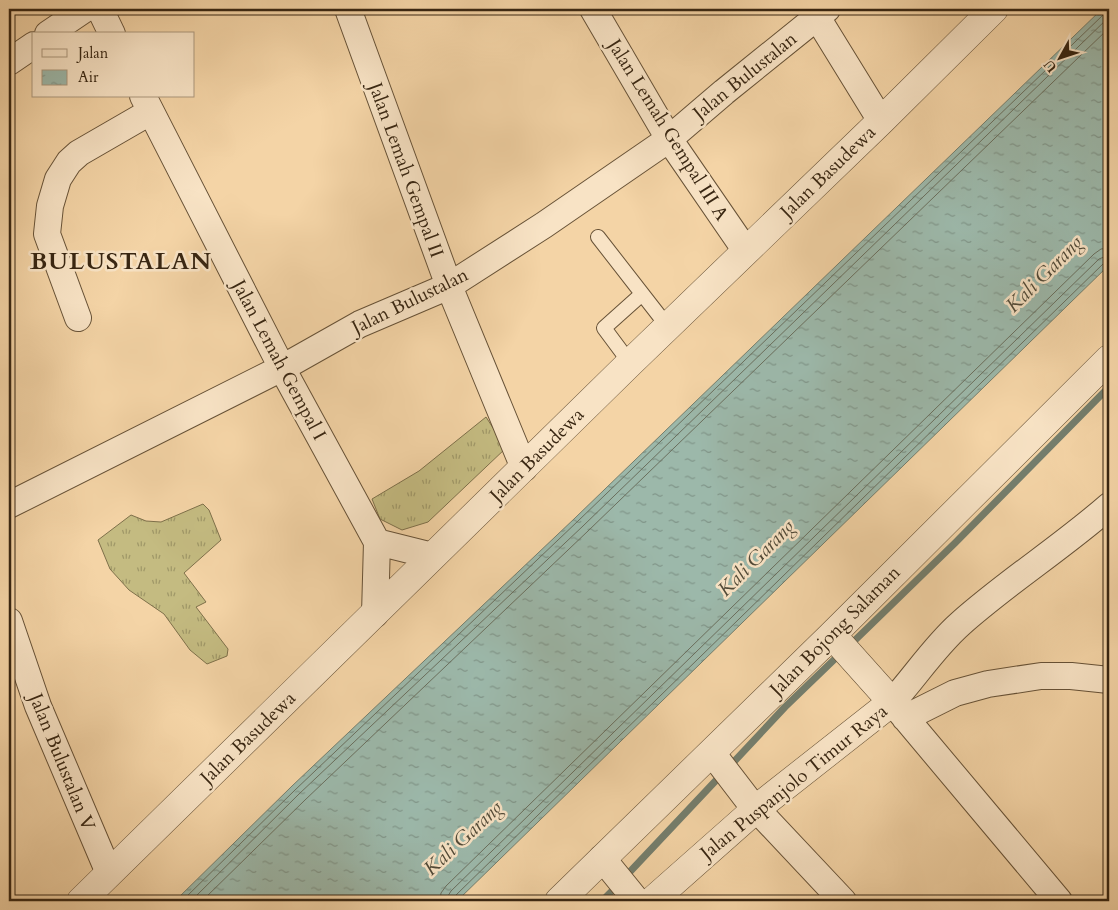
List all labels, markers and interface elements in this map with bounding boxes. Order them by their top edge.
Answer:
street label: Jalan Bulustalan [685,26,803,128]
legend [32,32,195,98]
street label: Jalan Lemah Gempal III A [600,32,735,226]
north arrow [1036,32,1086,82]
text: Jalan [76,43,109,63]
text: U [1039,55,1061,77]
text: Air [78,67,99,87]
street label: Jalan Lemah Gempal II [361,76,450,261]
street label: Jalan Basudewa [772,120,882,226]
water label: Kali Garang [1000,229,1089,318]
district label: BULUSTALAN [30,245,212,278]
street label: Jalan Bulustalan [345,261,473,342]
street label: Jalan Lemah Gempal I [224,273,332,445]
street label: Jalan Basudewa [482,402,590,510]
water label: Kali Garang [712,513,801,602]
street label: Jalan Bojong Salaman [762,560,906,704]
street label: Jalan Basudewa [192,686,302,792]
street label: Jalan Bulustalan V [22,687,101,834]
street label: Jalan Puspanjolo Timur Raya [693,698,893,868]
water label: Kali Garang [418,794,508,882]

